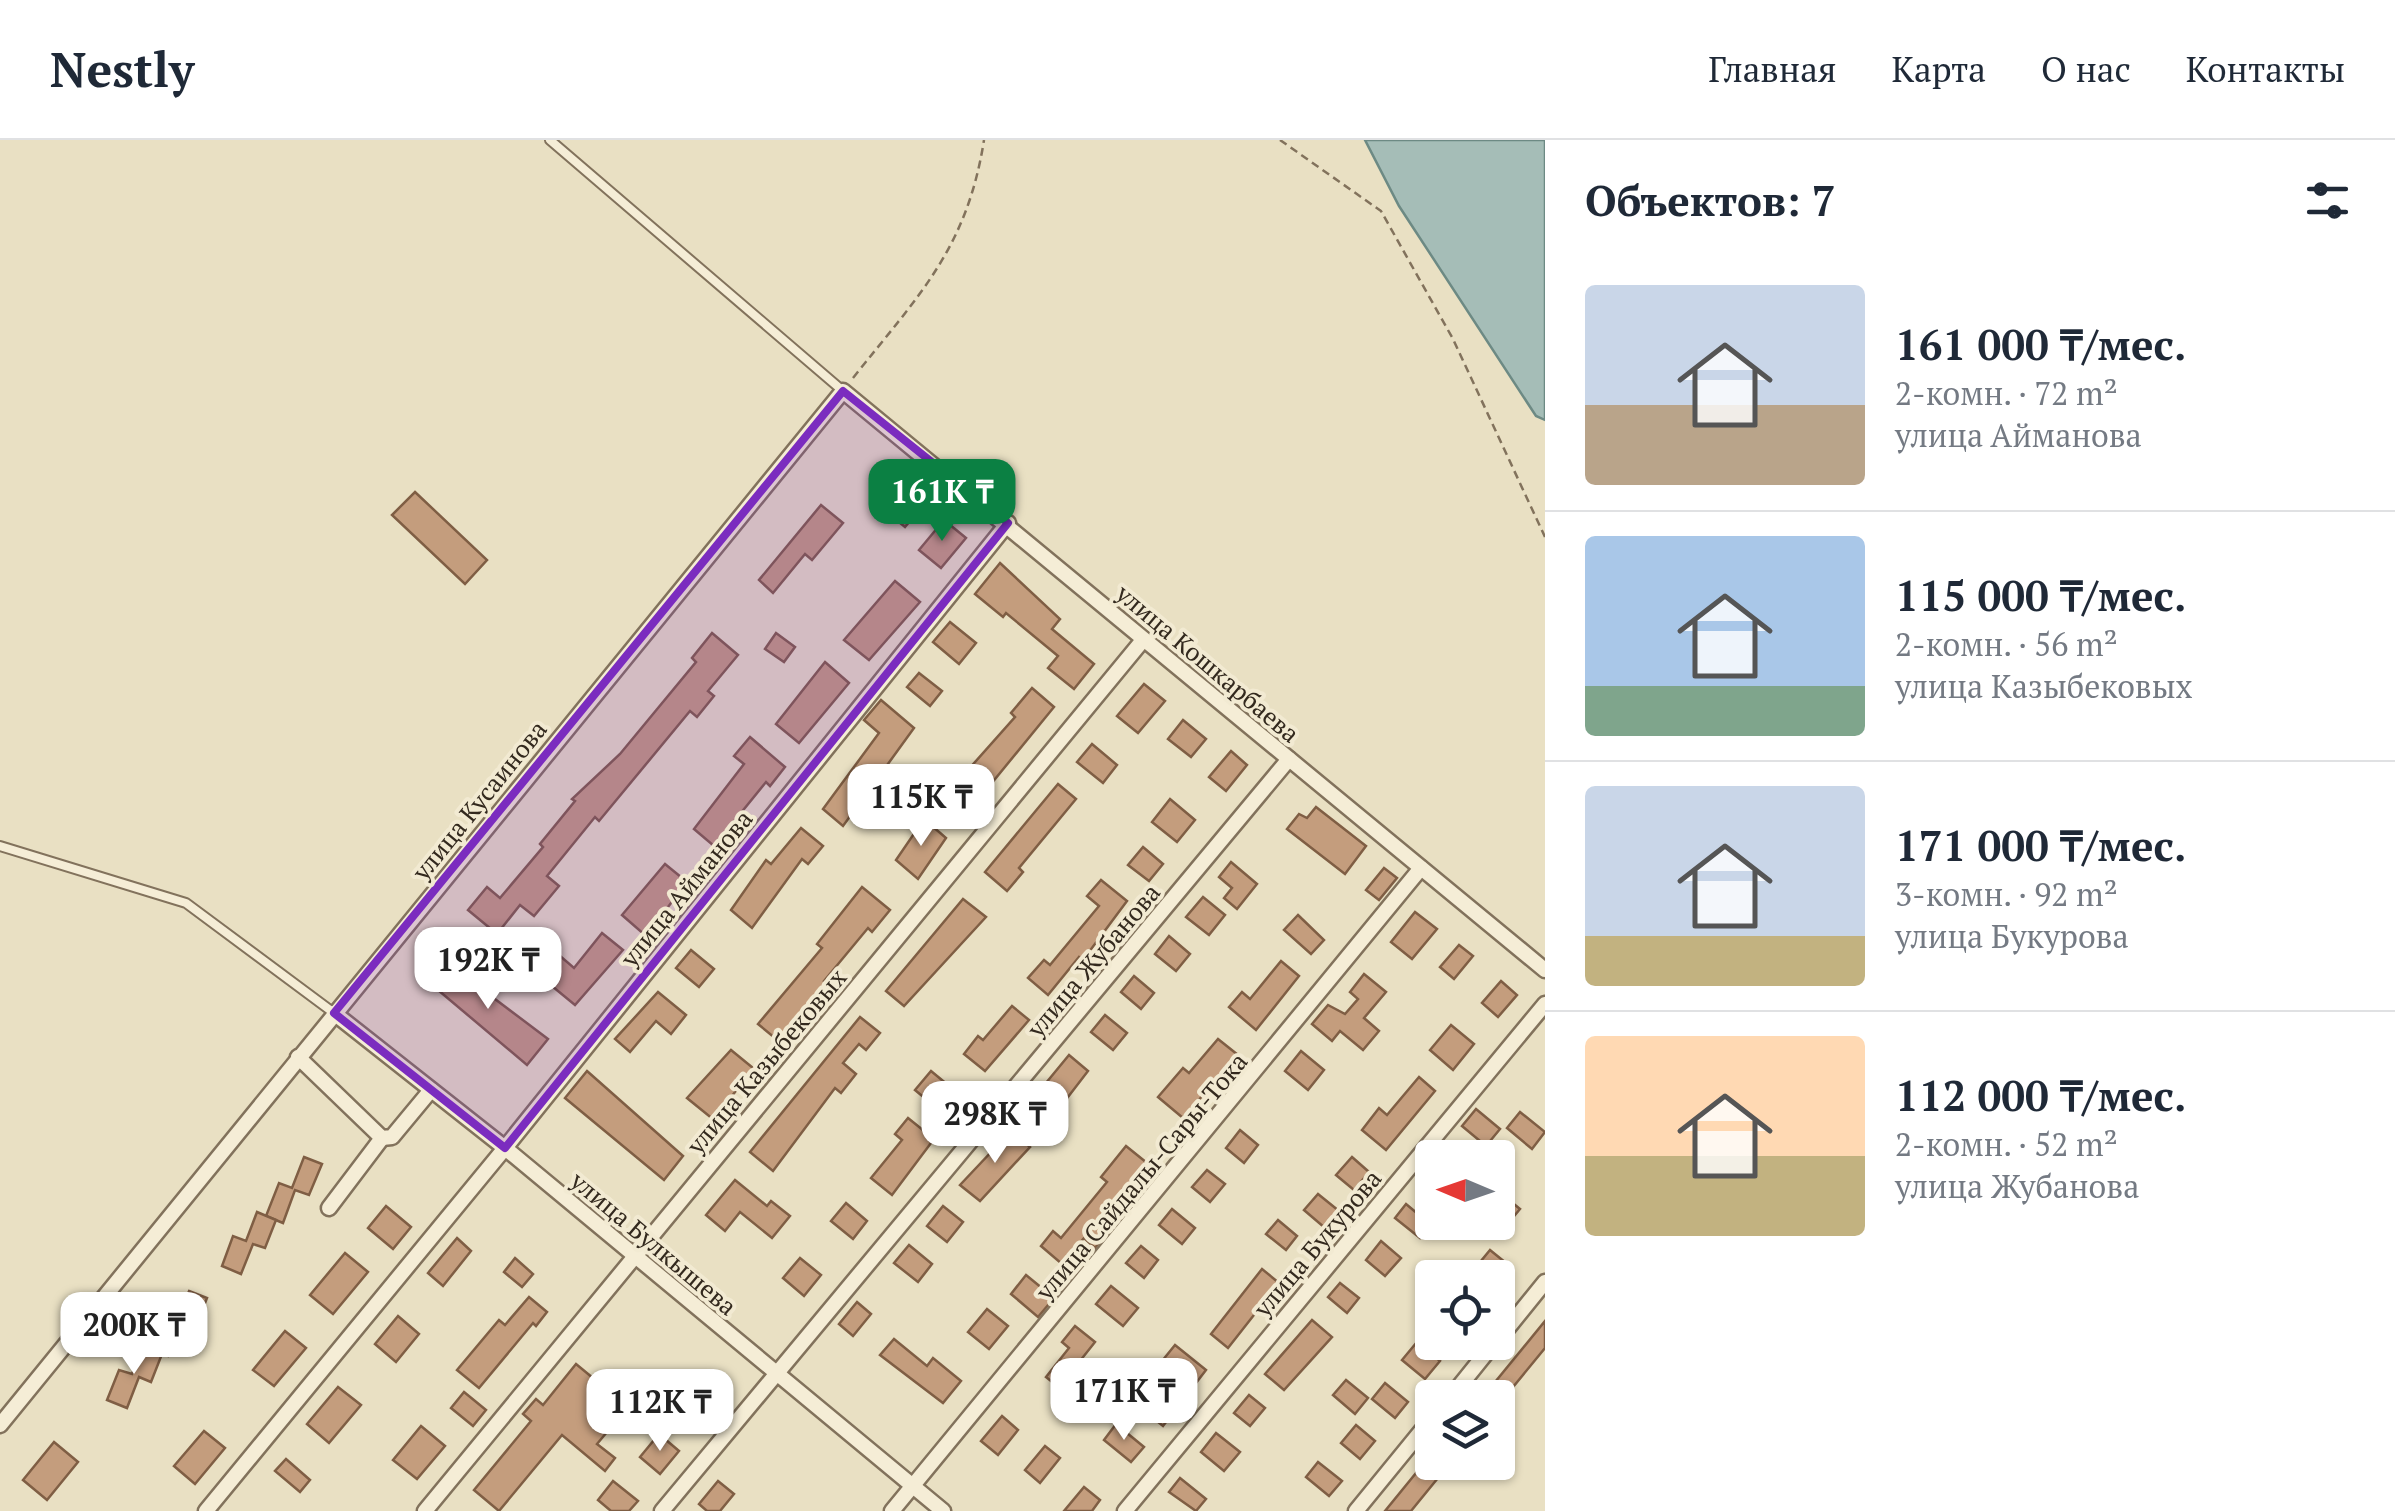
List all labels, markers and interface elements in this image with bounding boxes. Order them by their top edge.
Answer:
text: Nestly [50,37,194,101]
text: Главная [1708,46,1836,92]
text: Карта [1891,46,1986,92]
text: О нас [2041,46,2131,92]
text: Контакты [2186,46,2345,92]
text: Объектов: 7 [1585,172,1836,228]
icon: filters [2300,173,2355,228]
text: 161 000 ₸/мес. [1895,316,2186,372]
icon: home [1665,325,1785,445]
text: 2-комн. · 72 m² [1895,372,2118,414]
text: улица Айманова [1895,414,2142,456]
pin: 161K ₸ [861,459,1023,544]
text: 161K ₸ [890,470,994,512]
text: 115 000 ₸/мес. [1895,567,2186,623]
street label: улица Кошкарбаева [1109,576,1307,750]
icon: home [1665,576,1785,696]
text: 2-комн. · 56 m² [1895,623,2118,665]
text: улица Казыбековых [1895,665,2192,707]
street label: улица Кусаинова [404,713,554,887]
pin: 115K ₸ [840,764,1002,849]
text: 115K ₸ [869,775,973,817]
street label: улица Айманова [612,802,760,974]
text: 171 000 ₸/мес. [1895,817,2186,873]
icon: home [1665,826,1785,946]
text: 3-комн. · 92 m² [1895,873,2118,915]
street label: улица Жубанова [1018,876,1167,1044]
text: улица Букурова [1895,915,2129,957]
pin: 192K ₸ [407,927,569,1012]
text: 192K ₸ [436,938,540,980]
street label: улица Казыбековых [678,961,853,1161]
street label: улица Сайдалы-Сары-Тока [1027,1045,1255,1307]
text: 112 000 ₸/мес. [1895,1067,2186,1123]
icon: home [1665,1076,1785,1196]
pin: 298K ₸ [914,1081,1076,1166]
text: 298K ₸ [943,1092,1047,1134]
text: 2-комн. · 52 m² [1895,1123,2118,1165]
north arrow [1415,1140,1515,1240]
map controls [1415,1140,1515,1480]
street label: улица Букурова [1245,1162,1389,1324]
street label: улица Булкышева [563,1163,744,1322]
text: улица Жубанова [1895,1165,2139,1207]
button: locate [1415,1260,1515,1360]
pin: 200K ₸ [53,1292,215,1377]
text: 200K ₸ [82,1303,186,1345]
pin: 171K ₸ [1043,1358,1205,1443]
pin: 112K ₸ [579,1369,741,1454]
text: 171K ₸ [1072,1369,1176,1411]
text: 112K ₸ [608,1380,712,1422]
button: layers [1415,1380,1515,1480]

